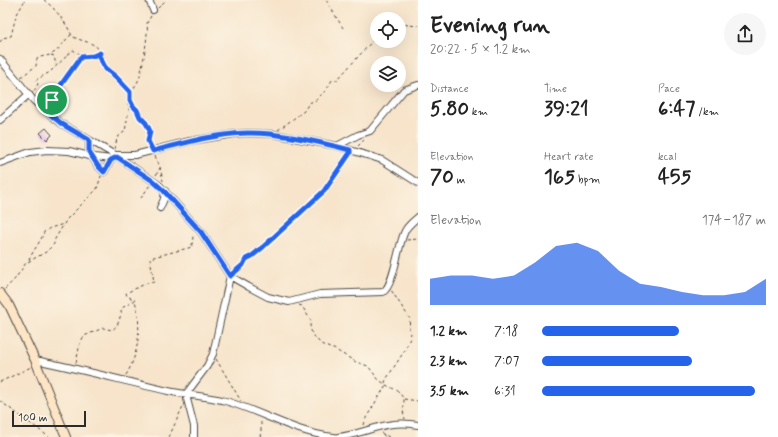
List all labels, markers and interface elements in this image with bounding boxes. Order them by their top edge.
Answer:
map controls [370,12,406,92]
button: locate [370,12,406,48]
text: Evening run [430,12,550,40]
button: share [724,13,766,55]
text: 20:22 · 5 × 1.2 km [430,41,531,58]
button: layers [370,56,406,92]
text: Distance [430,82,469,96]
text: Time [544,82,567,96]
text: Pace [658,82,680,96]
pin [35,83,69,117]
icon: arrive [41,89,63,111]
text: 5.80 [430,96,469,123]
text: 39:21 [544,96,589,123]
text: 6:47 [658,96,695,123]
text: km [469,105,488,119]
text: /km [695,105,719,119]
text: Elevation [430,150,473,164]
text: Heart rate [544,150,593,164]
text: kcal [658,150,676,164]
text: 70 [430,164,454,191]
text: 165 [544,164,575,191]
text: 455 [658,164,691,191]
text: m [454,173,465,187]
text: bpm [575,173,600,187]
text: Elevation [430,212,481,229]
text: 174–187 m [702,212,766,229]
text: 1.2 km [430,323,467,340]
text: 7:18 [494,323,518,340]
text: 2.3 km [430,353,467,370]
text: 7:07 [494,353,519,370]
text: 3.5 km [430,383,469,400]
text: 6:31 [494,383,516,400]
scale bar [12,409,86,428]
text: 100 m [18,411,48,425]

